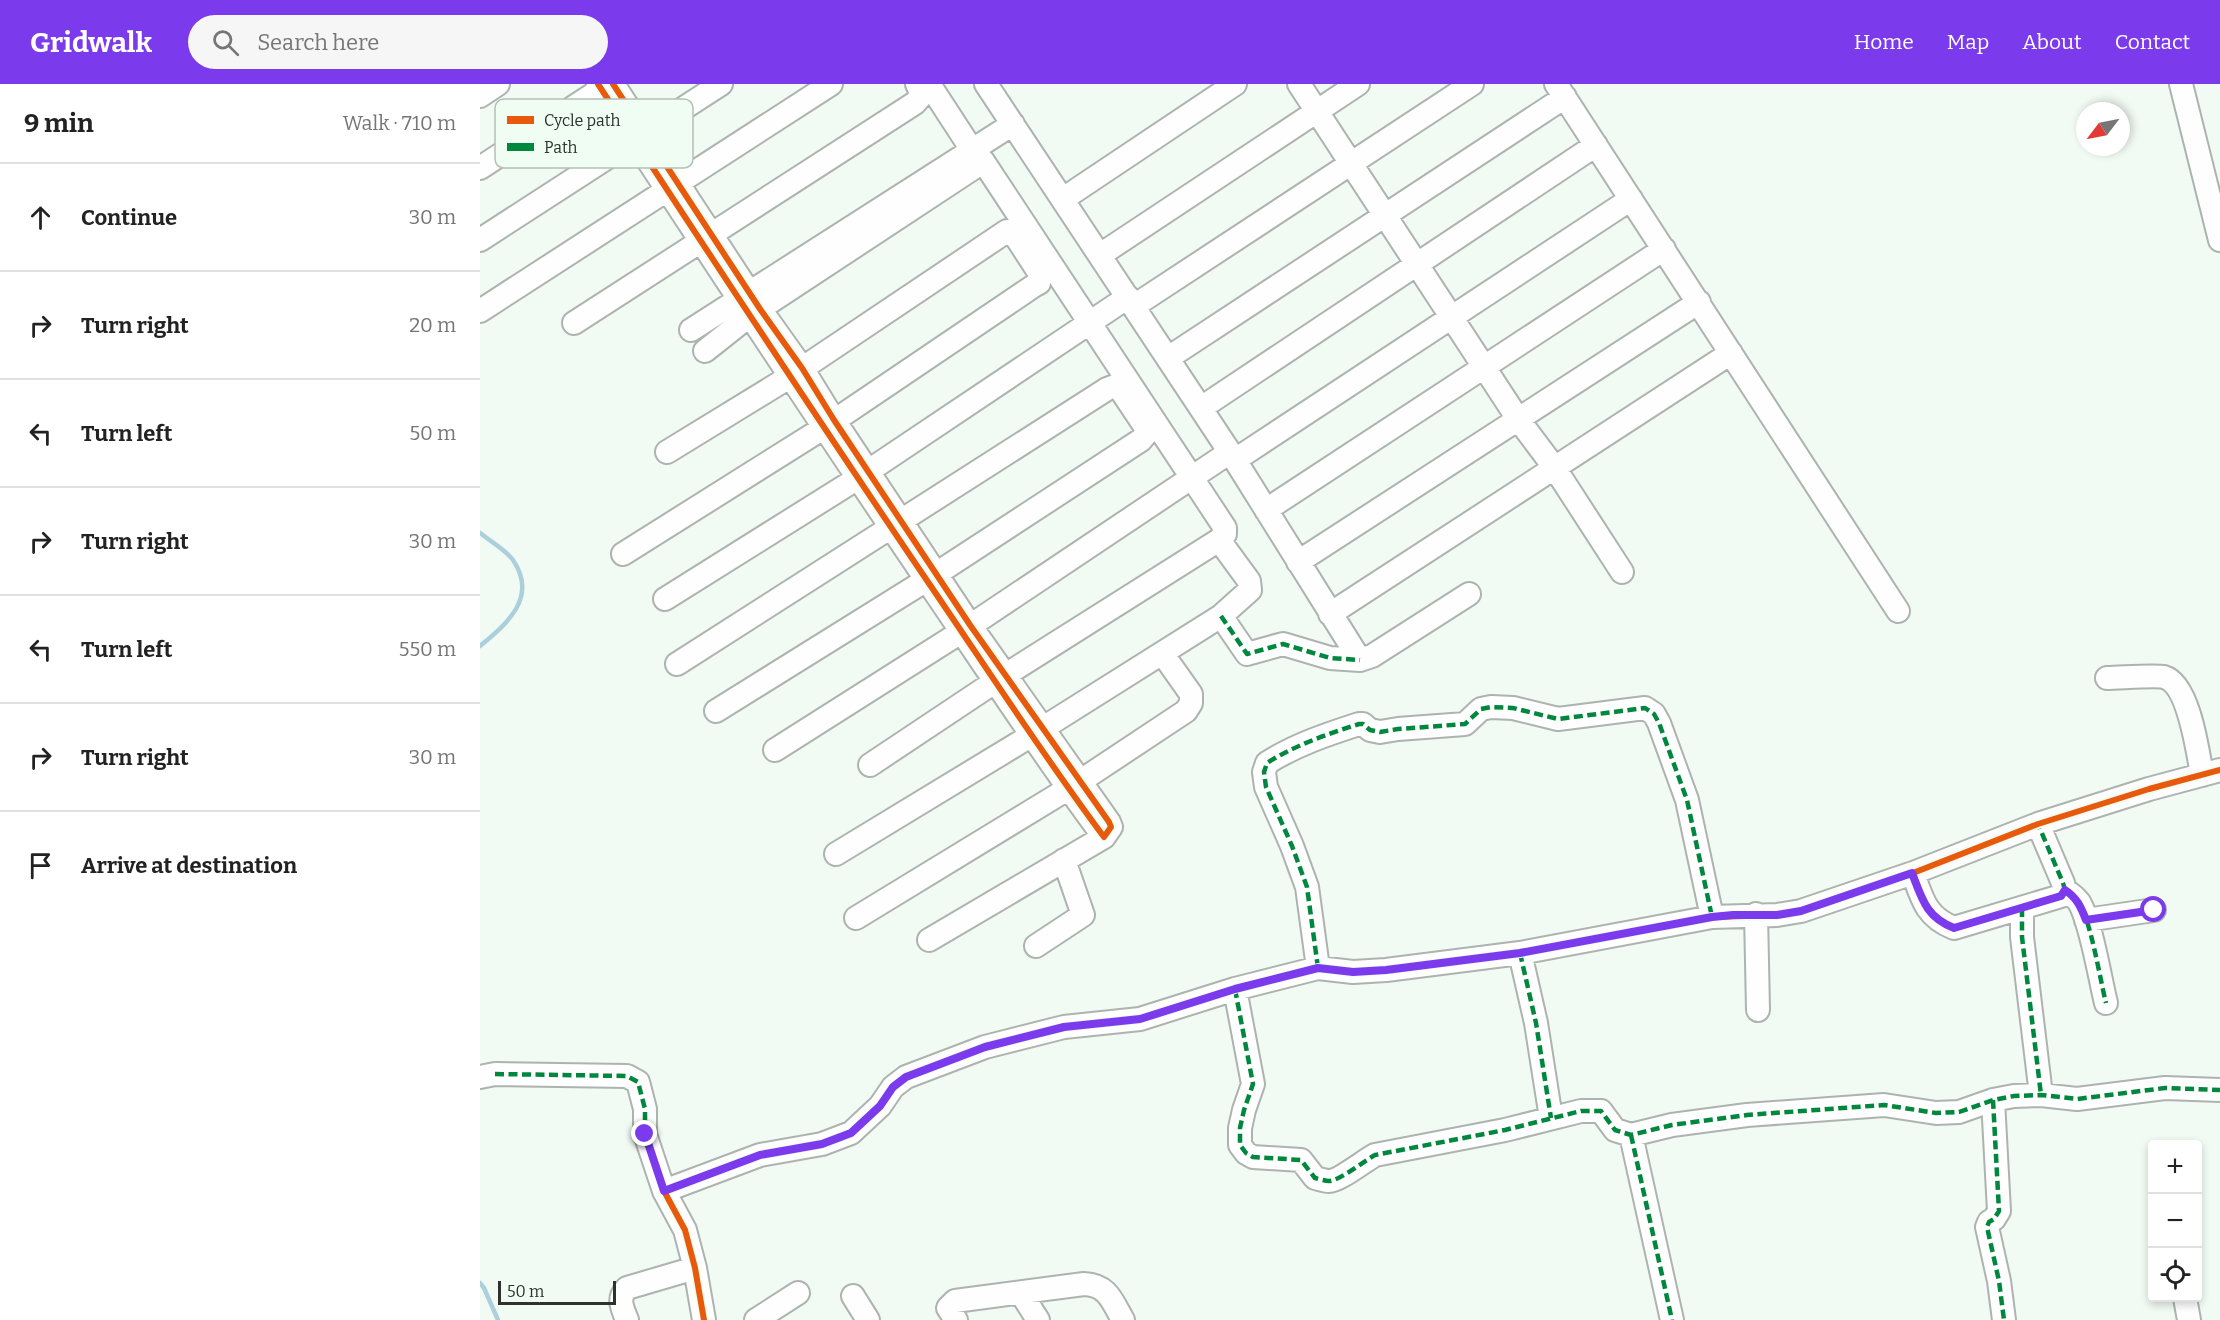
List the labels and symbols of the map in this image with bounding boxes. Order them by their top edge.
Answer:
legend [495,99,693,168]
north arrow [2076,102,2130,156]
text: Cycle path [544,111,620,130]
text: Path [544,138,578,157]
route start [2140,896,2166,922]
route end [631,1120,657,1146]
scale bar [498,1278,616,1306]

